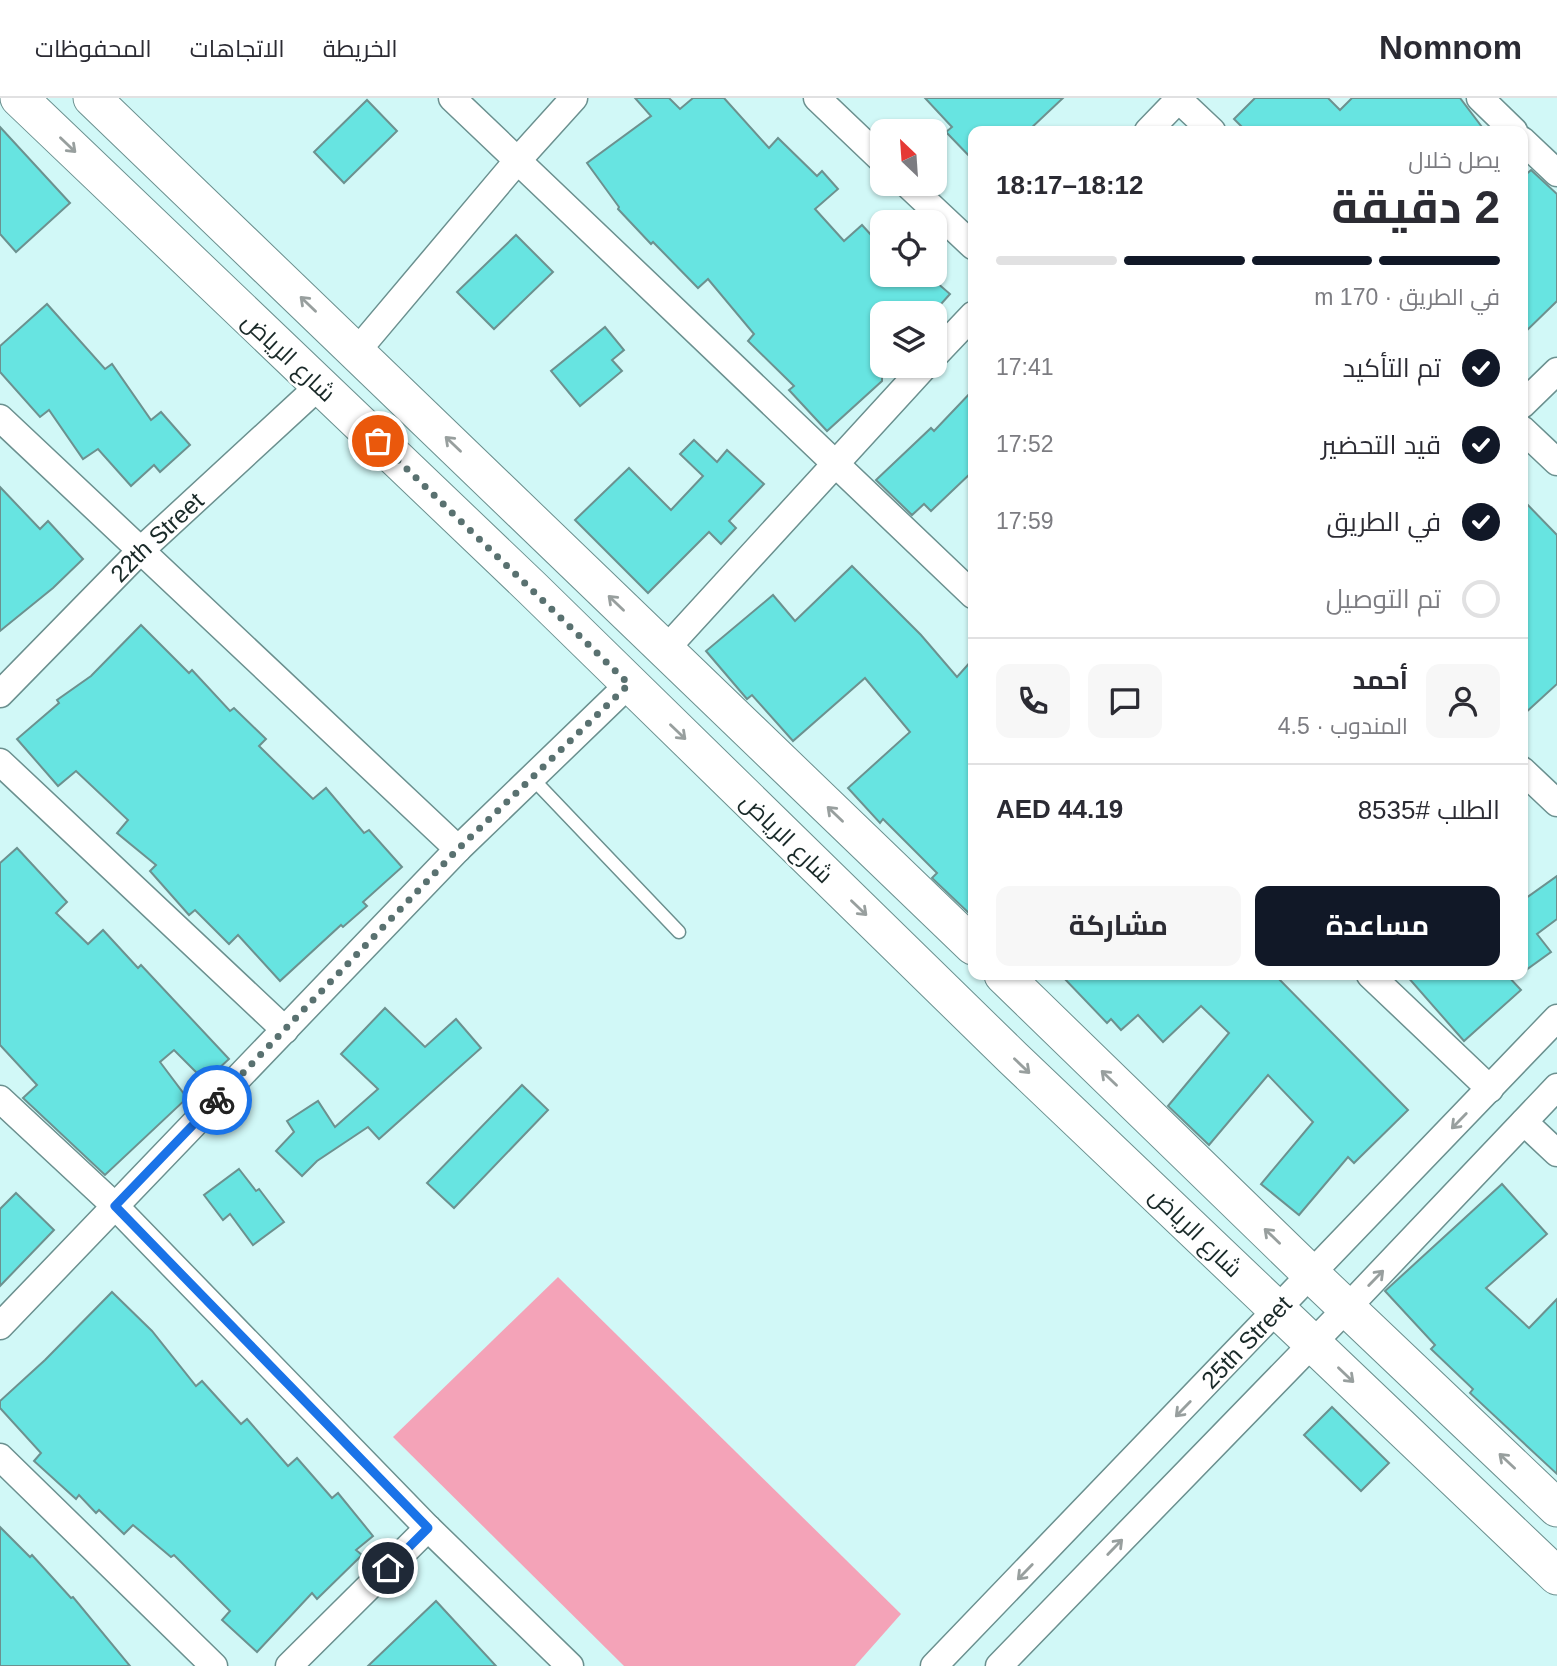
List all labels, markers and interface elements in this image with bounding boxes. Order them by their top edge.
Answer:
text: Nomnom [1379,29,1522,66]
text: المحفوظات [35,35,152,62]
text: الاتجاهات [190,35,285,62]
text: الخريطة [323,35,398,62]
north arrow [870,119,947,196]
map controls [870,119,947,378]
one-way arrow [60,137,77,154]
text: يصل خلال [1408,147,1500,173]
text: 18:12–18:17 [996,170,1143,200]
text: 2 دقيقة [1332,181,1500,233]
button: locate [870,210,947,287]
text: في الطريق · 170 m [1314,284,1500,310]
one-way arrow [299,295,316,312]
button: layers [870,301,947,378]
street label: شارع الرياض [235,307,341,409]
icon: check [1462,349,1500,387]
text: تم التأكيد [1342,353,1441,383]
text: 17:41 [996,354,1054,380]
pin [348,411,408,471]
icon: bag [359,422,397,460]
icon: check [1462,426,1500,464]
text: قيد التحضير [1321,430,1441,460]
text: 17:52 [996,431,1054,457]
one-way arrow [445,436,462,453]
street label: 22th Street [105,486,209,587]
icon: check [1462,503,1500,541]
text: في الطريق [1326,507,1441,537]
text: 17:59 [996,508,1054,534]
text: تم التوصيل [1326,584,1441,614]
one-way arrow [608,594,625,611]
button: phone [996,664,1070,738]
button: chat [1088,664,1162,738]
button: person [1426,664,1500,738]
text: أحمد [1352,665,1408,695]
text: المندوب · 4.5 [1278,713,1408,739]
one-way arrow [669,723,686,740]
street label: شارع الرياض [733,788,839,891]
text: AED 44.19 [996,794,1123,824]
text: الطلب #8535 [1358,795,1500,825]
one-way arrow [827,805,844,822]
button: مشاركة [996,886,1241,966]
button: مساعدة [1255,886,1500,966]
one-way arrow [850,899,867,916]
one-way arrow [1013,1058,1030,1075]
courier [182,1065,252,1135]
one-way arrow [1100,1069,1117,1086]
icon: bike [198,1081,236,1119]
one-way arrow [1451,1112,1468,1129]
street label: شارع الرياض [1142,1182,1248,1285]
one-way arrow [1263,1228,1280,1245]
one-way arrow [1367,1270,1384,1287]
street label: 25th Street [1195,1290,1297,1393]
one-way arrow [1337,1367,1354,1384]
one-way arrow [1174,1400,1191,1417]
one-way arrow [1499,1452,1516,1469]
pin [358,1538,418,1598]
one-way arrow [1107,1539,1124,1556]
icon: home [369,1549,407,1587]
one-way arrow [1016,1564,1033,1581]

